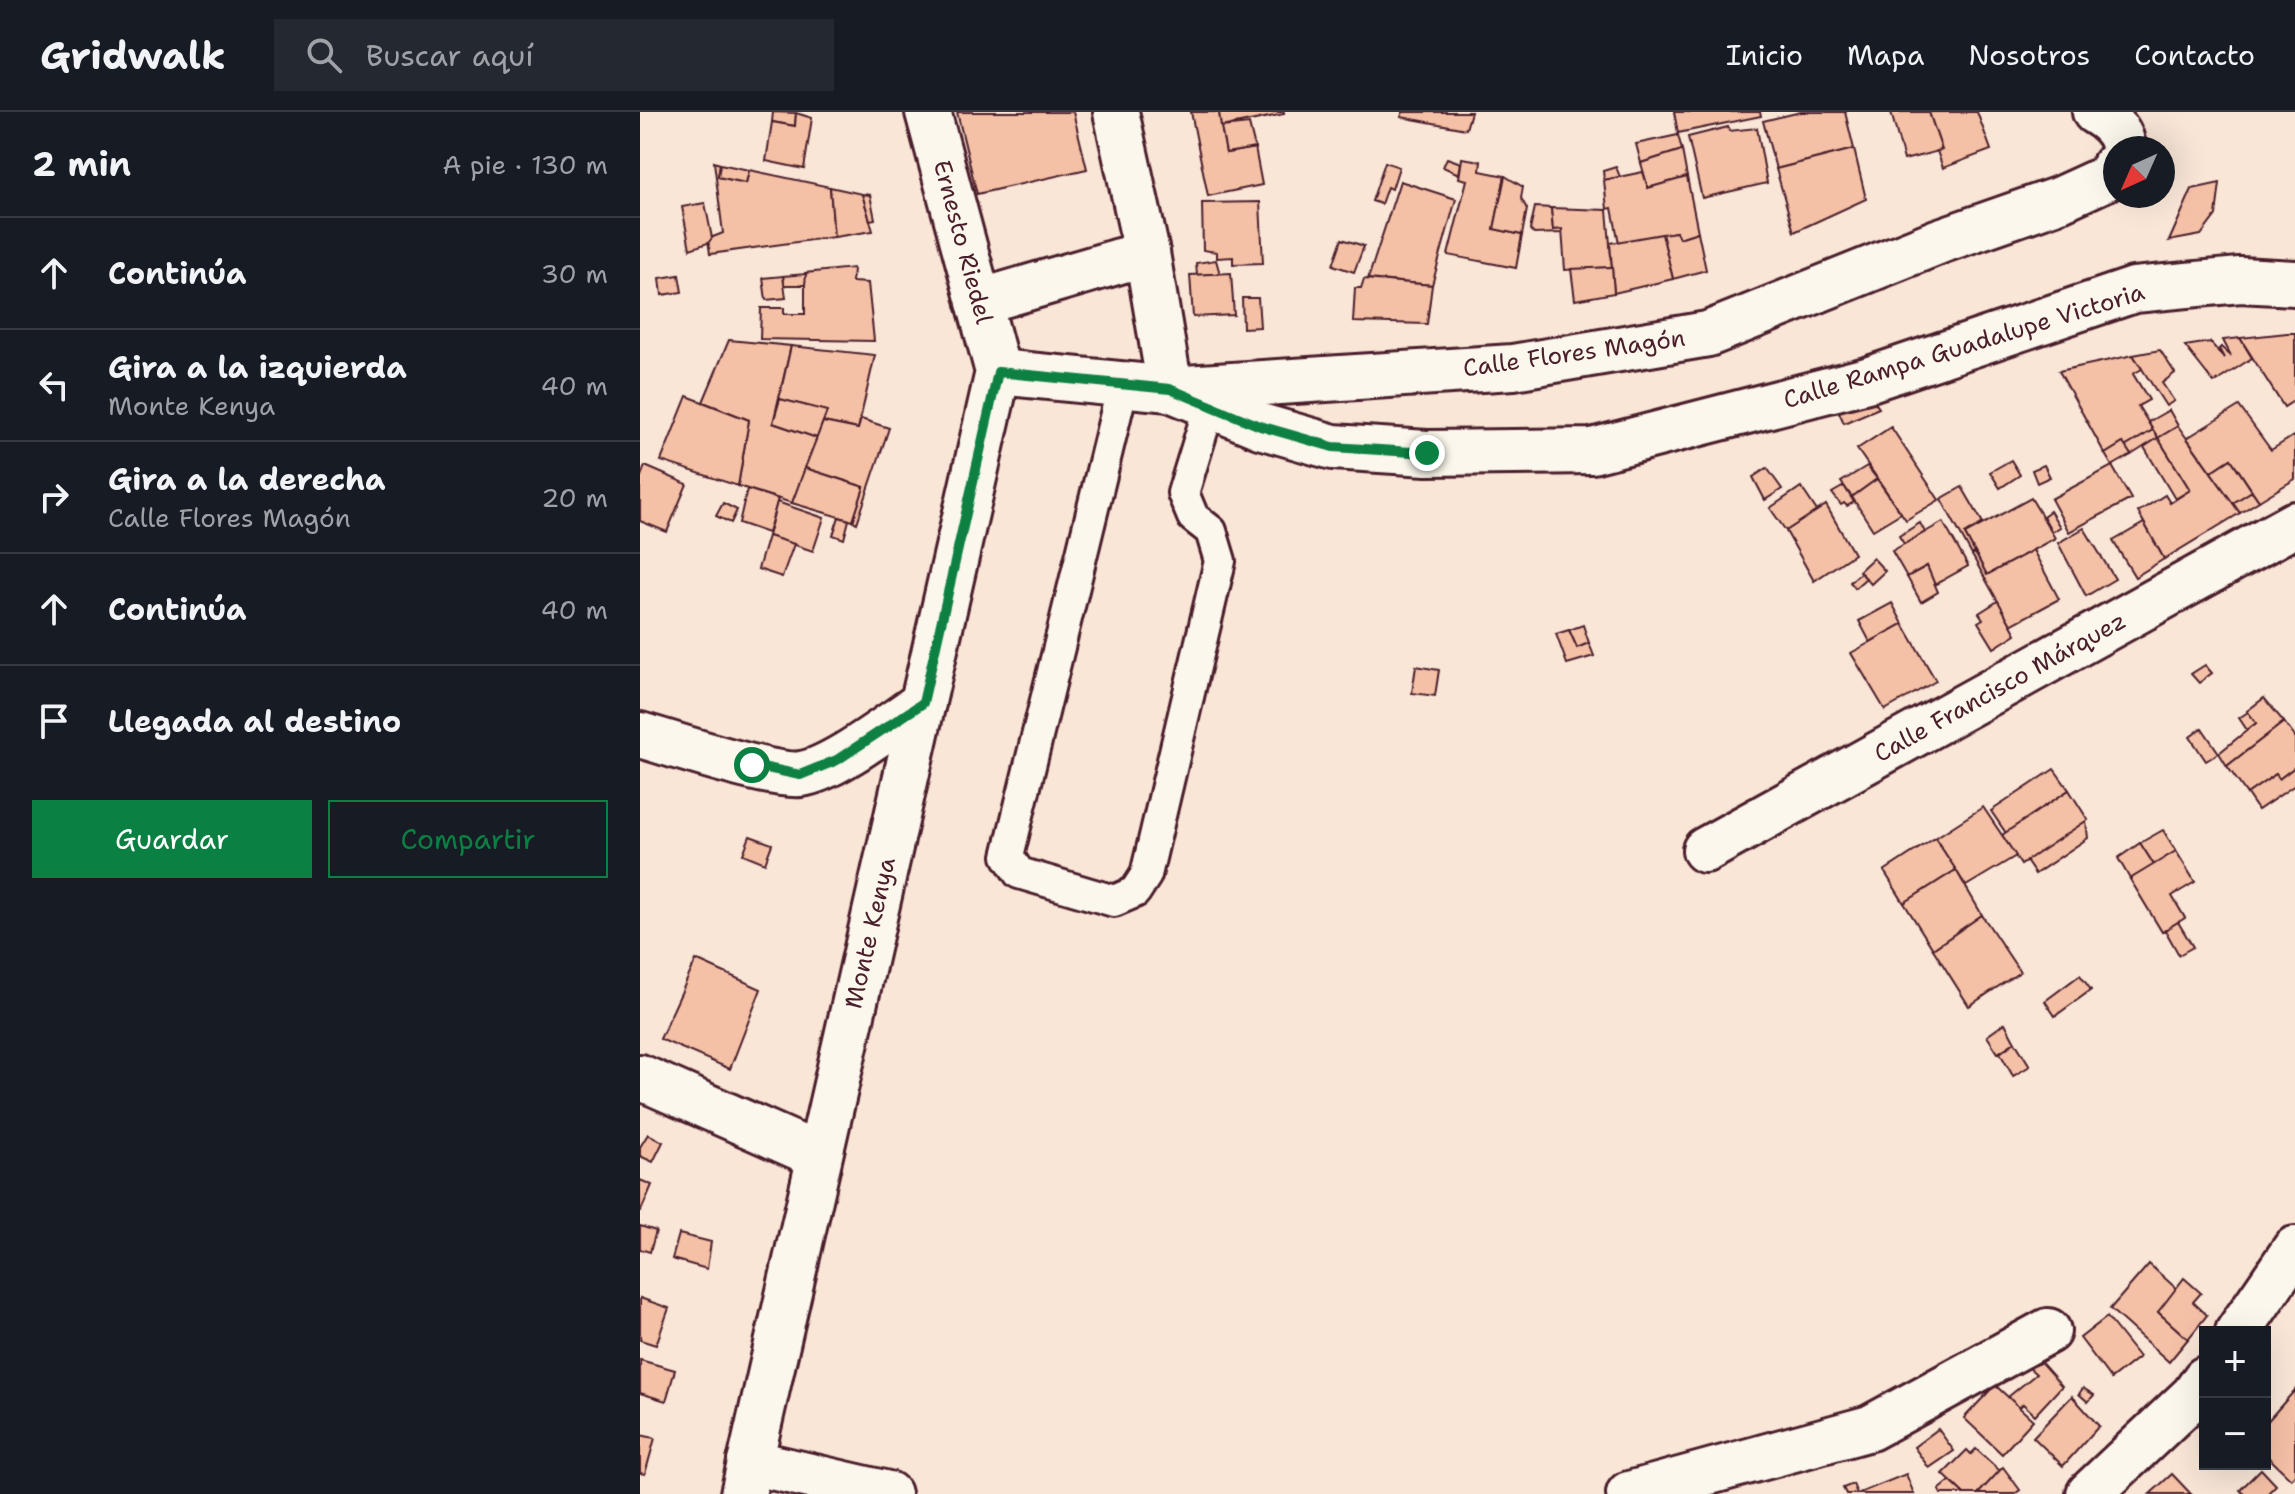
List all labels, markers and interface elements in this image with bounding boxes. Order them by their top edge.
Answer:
search box [274,19,834,91]
text: Gridwalk [40,30,226,81]
icon: search [302,33,346,77]
text: Buscar aquí [366,35,534,76]
text: Inicio [1726,36,1803,74]
text: Mapa [1847,36,1924,74]
text: Nosotros [1968,36,2090,74]
text: Contacto [2134,36,2255,74]
north arrow [2103,136,2175,208]
text: 2 min [32,141,131,187]
text: A pie · 130 m [442,147,608,182]
street label: Ernesto Riedel [926,157,1000,328]
icon: ahead [32,251,76,295]
text: Continúa [108,253,247,294]
text: 30 m [541,256,608,291]
street label: Calle Rampa Guadalupe Victoria [1780,276,2148,416]
street label: Calle Flores Magón [1461,322,1687,384]
text: Gira a la izquierda [108,347,407,388]
icon: left [32,363,76,407]
text: 40 m [541,368,608,403]
text: Monte Kenya [108,388,275,423]
route end [1409,435,1445,471]
text: Gira a la derecha [108,459,386,500]
icon: right [32,475,76,519]
text: 20 m [541,480,608,515]
text: Calle Flores Magón [108,500,351,535]
icon: ahead [32,587,76,631]
text: Continúa [108,589,247,630]
text: 40 m [541,592,608,627]
street label: Calle Francisco Márquez [1868,604,2132,770]
icon: arrive [32,699,76,743]
text: Llegada al destino [108,701,401,742]
route start [734,747,770,783]
button: Guardar [32,800,312,878]
button: Compartir [328,800,608,878]
street label: Monte Kenya [837,854,903,1012]
map controls [2199,1326,2271,1470]
button: + [2199,1326,2271,1398]
button: − [2199,1398,2271,1470]

